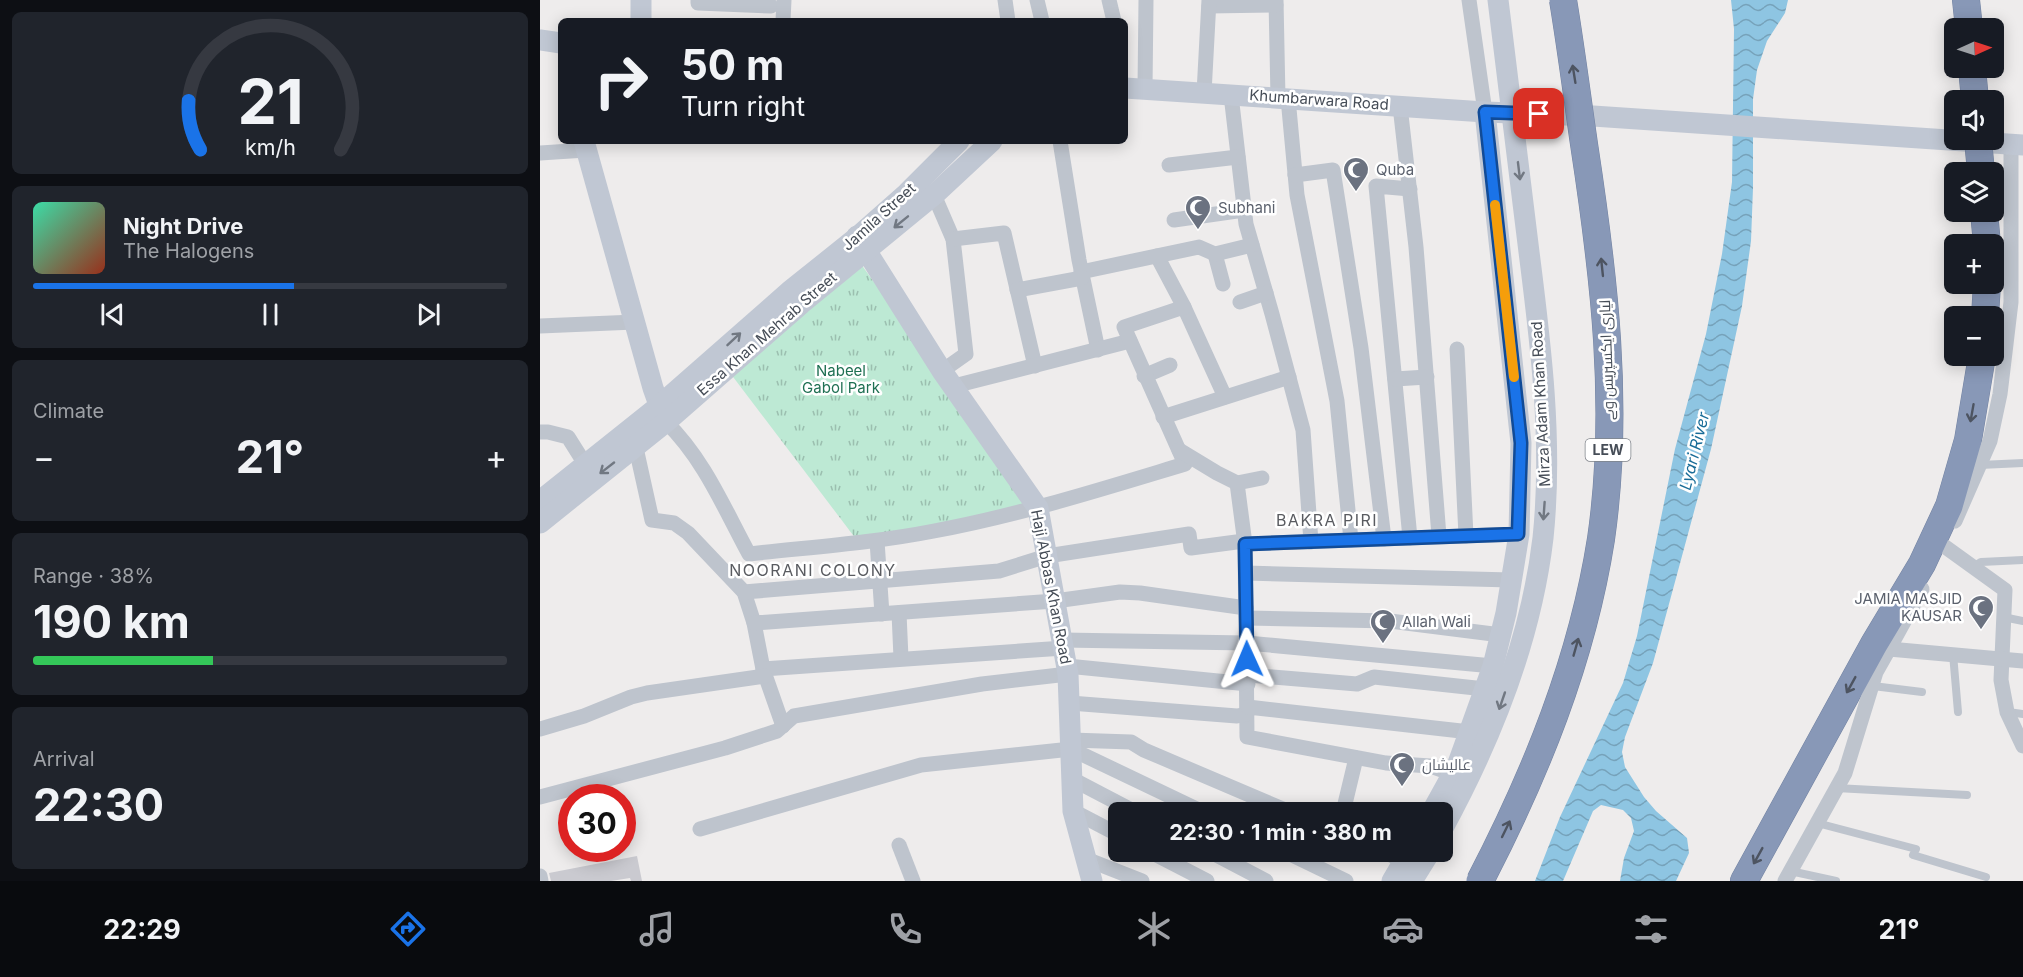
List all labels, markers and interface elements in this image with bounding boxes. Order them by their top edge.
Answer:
north arrow [1944,18,2004,78]
map controls [1944,18,2004,366]
text: 50 m [681,39,784,90]
icon: right [582,42,660,120]
text: 21 [237,64,303,139]
one-way arrow [1569,64,1580,84]
street label: Khumbarwara Road [1249,85,1389,114]
pin [1513,88,1564,139]
text: Turn right [681,90,805,123]
button: sound [1944,90,2004,150]
icon: arrive [1522,97,1555,130]
text: km/h [245,134,295,160]
mosque icon: Quba [1341,155,1371,193]
place label: Quba [1376,160,1414,179]
one-way arrow [1514,160,1525,180]
button: layers [1944,162,2004,222]
street label: Jamila Street [838,179,919,255]
mosque icon: Subhani [1183,193,1213,231]
place label: Subhani [1218,198,1275,217]
text: Night Drive [123,213,243,239]
one-way arrow [894,215,909,229]
button: + [1944,234,2004,294]
text: The Halogens [123,239,254,263]
one-way arrow [1596,257,1607,277]
street label: Essa Khan Mehrab Street [693,268,840,399]
icon: previous [96,298,129,331]
icon: pause [254,298,287,331]
icon: next [412,298,445,331]
street label: لیاری ایکسپریس وے [1595,300,1619,420]
button: − [1944,306,2004,366]
street label: Mirza Adam Khan Road [1527,321,1554,487]
one-way arrow [727,332,742,346]
park label: Nabeel Gabol Park [802,361,881,397]
text: Climate [33,399,104,423]
one-way arrow [1966,403,1977,422]
water label: Lyari River [1675,409,1714,492]
text: 21° [236,429,304,484]
text: − [33,437,55,477]
text: + [485,437,507,477]
road number: LEW [1586,439,1630,461]
one-way arrow [599,462,615,475]
one-way arrow [1539,501,1550,521]
street label: Haji Abbas Khan Road [1027,508,1076,666]
district label: BAKRA PIRI [1276,510,1378,530]
district label: NOORANI COLONY [729,560,897,580]
text: Range · 38% [33,564,154,588]
place label: JAMIA MASJID KAUSAR [1854,589,1962,625]
mosque icon: JAMIA MASJID KAUSAR [1966,593,1996,631]
text: 190 km [33,594,190,649]
mosque icon: Allah Wali [1368,607,1398,645]
place label: Allah Wali [1402,612,1471,631]
position arrow [1215,627,1279,691]
one-way arrow [1571,638,1583,657]
one-way arrow [1845,676,1857,693]
one-way arrow [1495,691,1506,710]
text: Arrival [33,747,95,771]
mosque icon: عالیشان [1387,750,1417,788]
place label: عالیشان [1422,755,1471,775]
text: 22:30 [33,777,164,832]
speed limit sign: 30 [558,784,636,862]
text: 22:30 · 1 min · 380 m [1169,819,1392,845]
one-way arrow [1501,820,1513,838]
one-way arrow [1752,847,1764,864]
icon: directions [387,908,429,950]
icon: music [636,908,678,950]
icon: phone [884,908,926,950]
icon: climate [1133,908,1175,950]
icon: car [1382,908,1424,950]
icon: filters [1630,908,1672,950]
text: 22:29 [103,913,181,946]
text: 21° [1879,913,1920,946]

